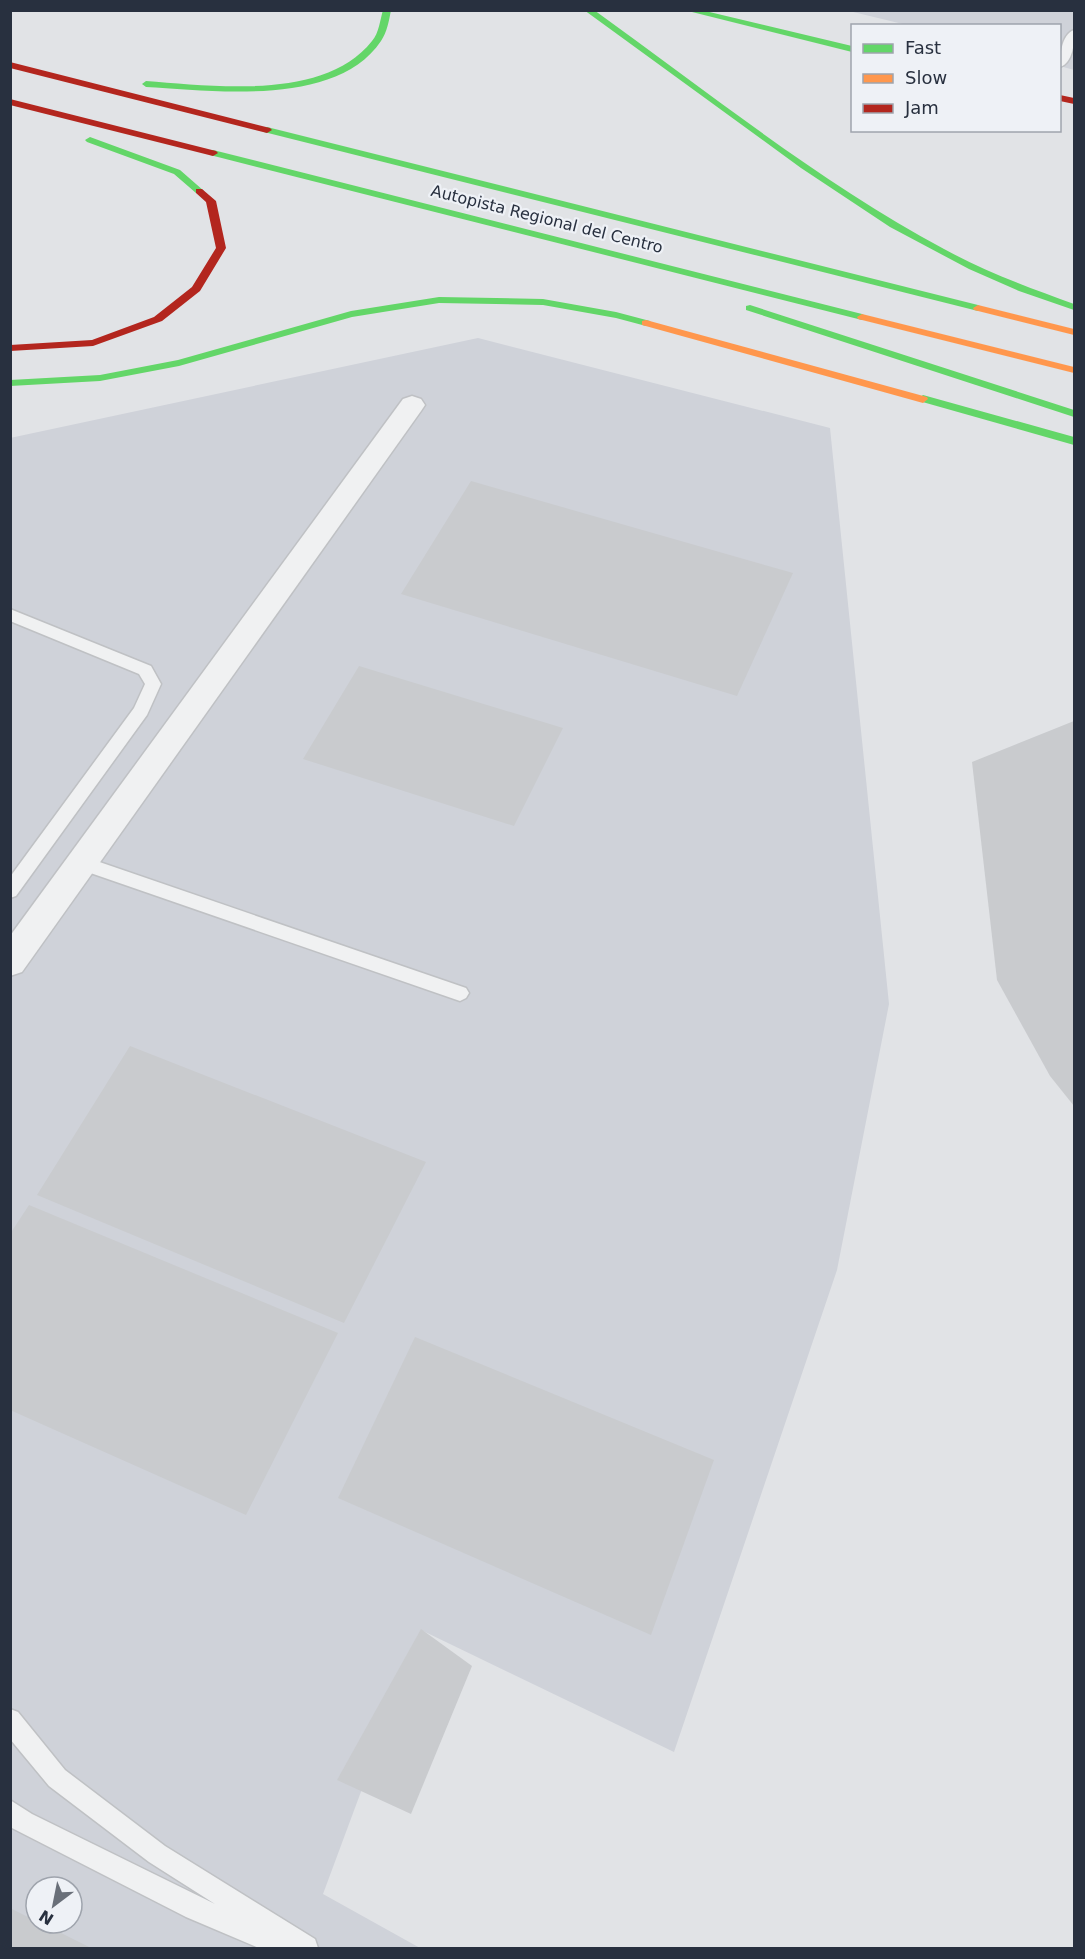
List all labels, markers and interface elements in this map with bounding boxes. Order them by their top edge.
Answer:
legend [851,24,1061,132]
text: Fast [905,37,941,58]
text: Slow [905,67,947,88]
text: Jam [904,97,939,118]
street label: Autopista Regional del Centro [429,181,665,257]
north arrow [24,1875,84,1935]
text: N [36,1906,57,1929]

